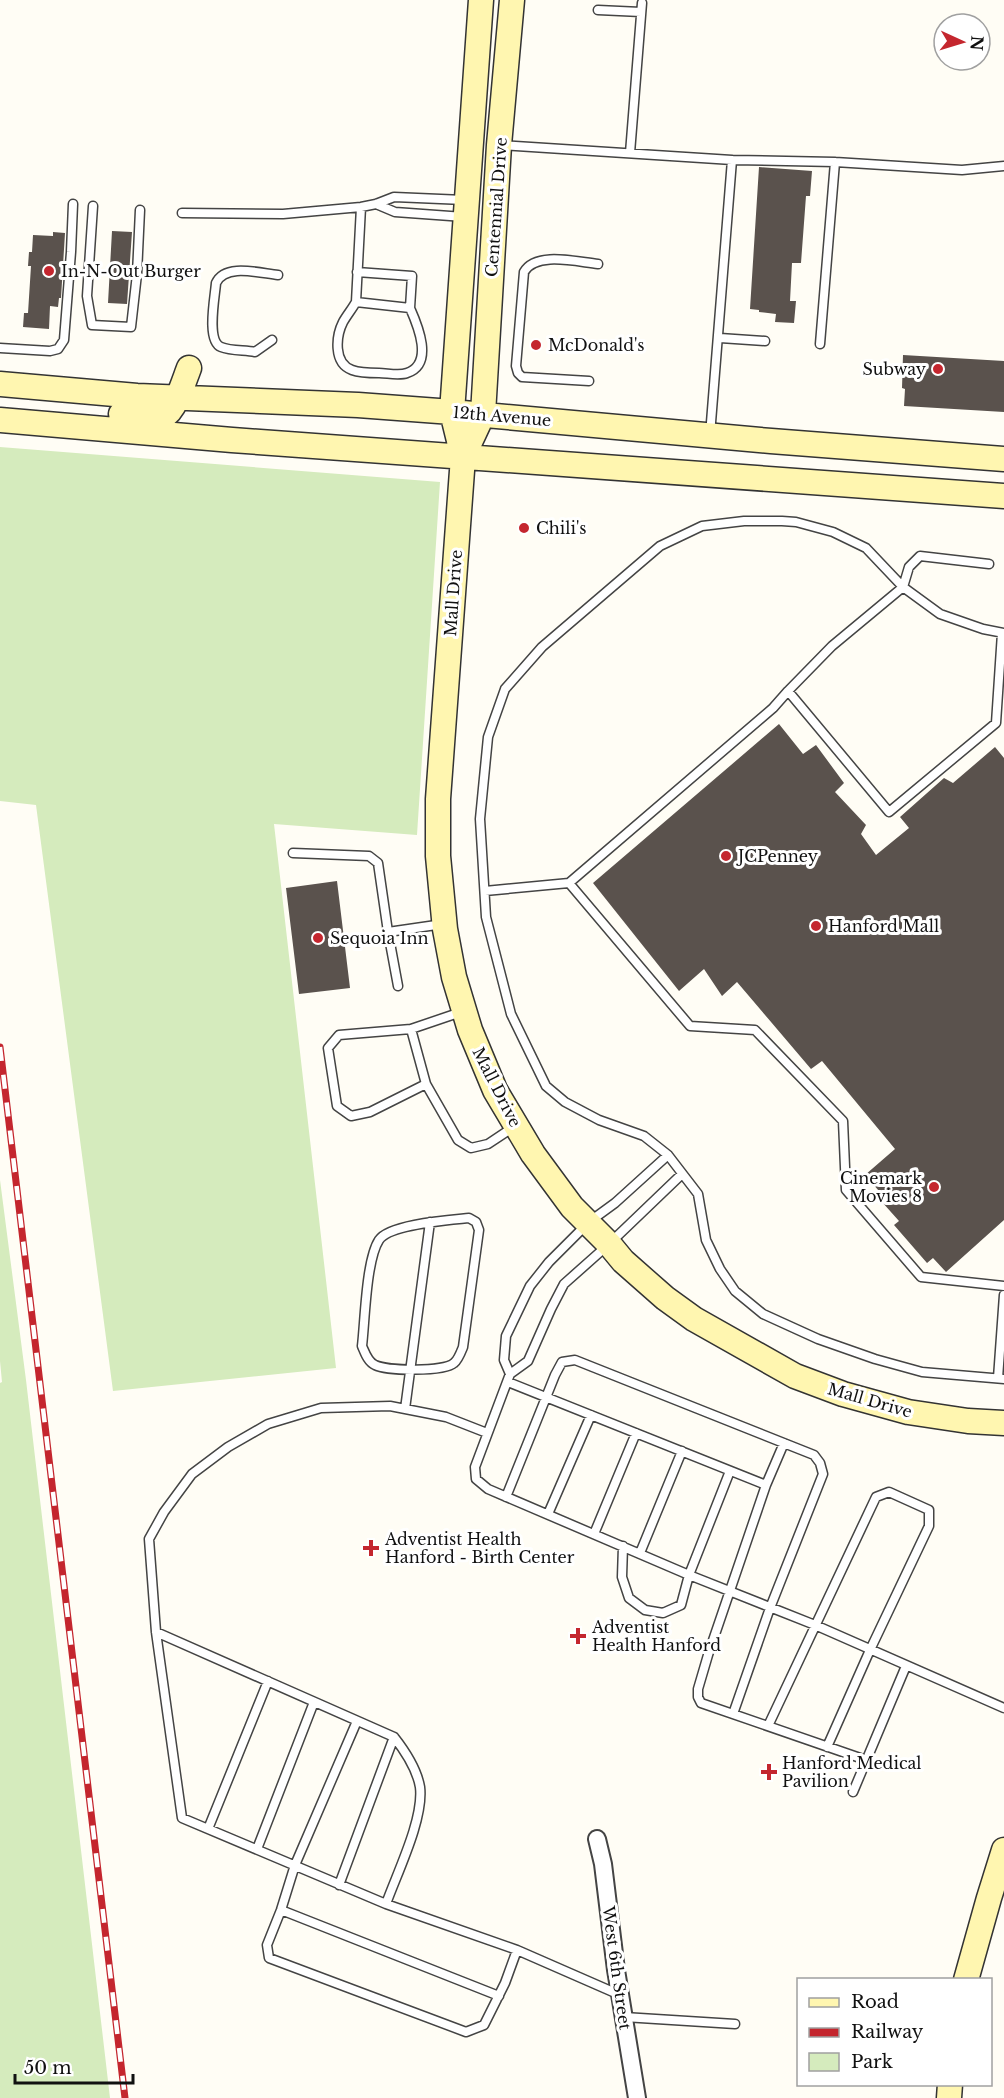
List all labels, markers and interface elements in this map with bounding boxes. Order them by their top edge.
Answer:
north arrow [932,12,992,72]
text: N [966,35,987,51]
street label: Centennial Drive [481,136,511,278]
place label: In-N-Out Burger [61,261,201,281]
marker: In-N-Out Burger [42,264,56,278]
place label: McDonald's [548,335,645,355]
marker: McDonald's [529,338,543,352]
place label: Subway [863,359,927,379]
marker: Subway [931,362,945,376]
street label: 12th Avenue [452,402,552,430]
place label: Chili's [536,518,586,538]
marker: Chili's [517,521,531,535]
street label: Mall Drive [440,549,466,637]
place label: JCPenney [736,846,819,866]
marker: JCPenney [719,849,733,863]
place label: Hanford Mall [828,916,939,936]
marker: Hanford Mall [809,919,823,933]
place label: Sequoia Inn [330,928,429,948]
marker: Sequoia Inn [311,931,325,945]
street label: Mall Drive [468,1044,526,1130]
place label: Cinemark Movies 8 [840,1168,922,1206]
marker: Cinemark Movies 8 [927,1180,941,1194]
street label: Mall Drive [825,1378,915,1422]
place label: Adventist Health Hanford - Birth Center [384,1529,575,1567]
marker: Adventist Health Hanford - Birth Center [362,1539,380,1557]
place label: Adventist Health Hanford [591,1617,721,1655]
marker: Adventist Health Hanford [569,1627,587,1645]
place label: Hanford Medical Pavilion [782,1753,922,1791]
marker: Hanford Medical Pavilion [760,1763,778,1781]
street label: West 6th Street [598,1904,636,2031]
legend [797,1978,992,2086]
text: Road [851,1991,899,2013]
text: Railway [851,2021,924,2043]
scale bar [15,2047,134,2085]
text: Park [851,2051,893,2073]
text: 50 m [24,2057,72,2079]

